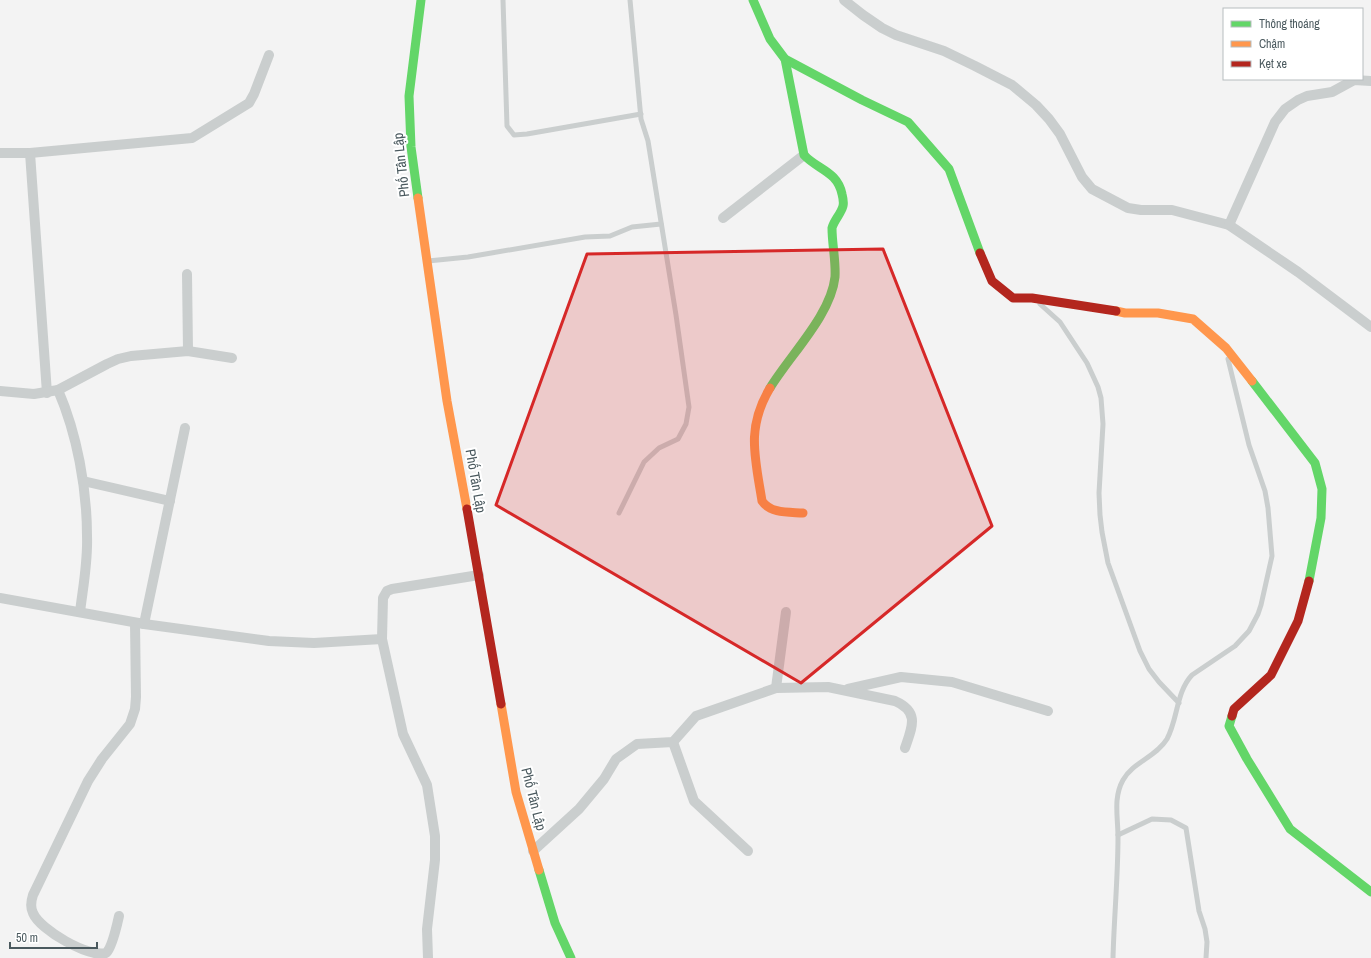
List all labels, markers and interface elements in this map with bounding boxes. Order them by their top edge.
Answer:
legend [1223,8,1363,80]
text: Thông thoáng [1259,16,1320,32]
text: Chậm [1259,36,1285,52]
text: Kẹt xe [1259,56,1287,72]
street label: Phố Tân Lập [389,132,413,198]
street label: Phố Tân Lập [462,448,490,514]
street label: Phố Tân Lập [517,766,551,832]
scale bar [10,924,97,950]
text: 50 m [16,930,38,946]

